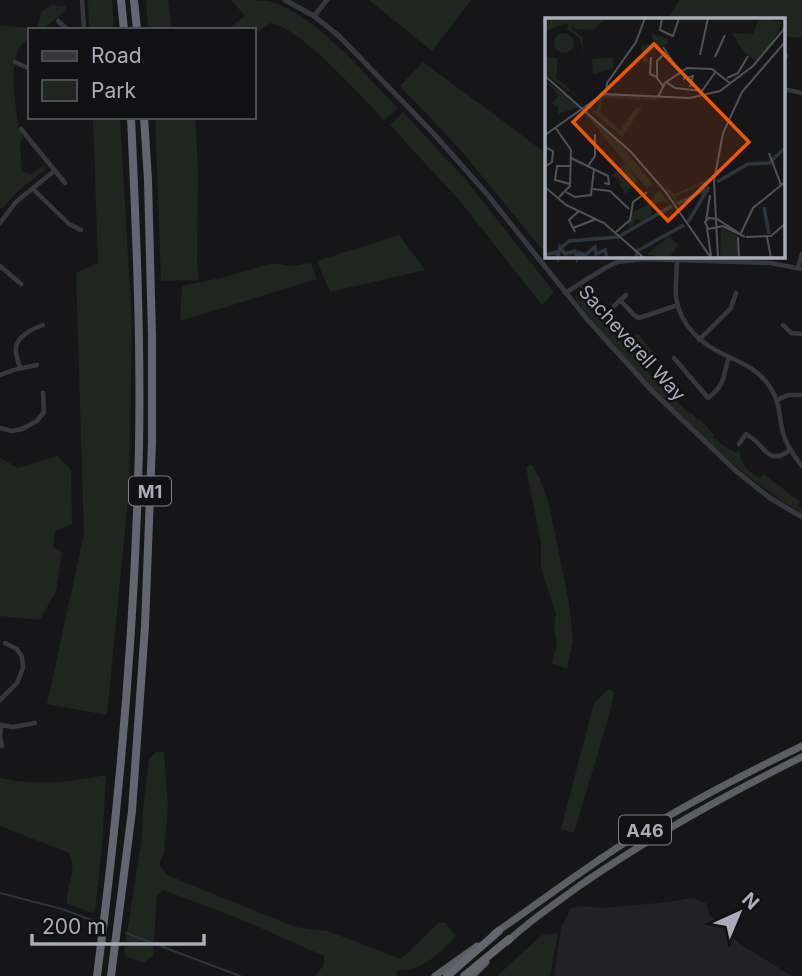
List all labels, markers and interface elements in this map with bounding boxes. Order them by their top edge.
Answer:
inset map [545,18,784,257]
legend [28,28,256,119]
text: Road [91,43,142,68]
text: Park [91,78,136,103]
street label: Sacheverell Way [574,280,690,406]
road number: M1 [129,476,171,505]
road number: A46 [619,816,671,844]
north arrow [704,878,774,948]
text: N [737,888,764,914]
scale bar [32,902,203,946]
text: 200 m [42,914,106,939]

